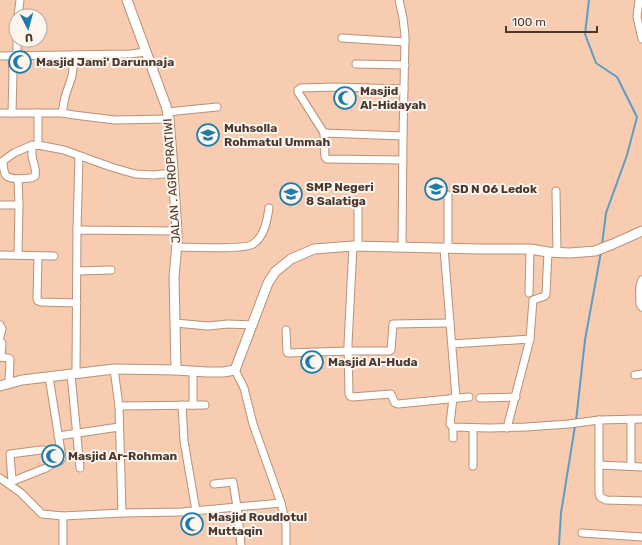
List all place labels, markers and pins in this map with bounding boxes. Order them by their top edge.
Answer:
mosque icon: Masjid Jami' Darunnaja [7,49,33,75]
place label: Masjid Jami' Darunnaja [36,55,174,69]
place label: Masjid Al-Hidayah [360,84,427,112]
mosque icon: Masjid Al-Hidayah [332,85,358,111]
place label: Muhsolla Rohmatul Ummah [224,121,330,149]
school or university icon: Muhsolla Rohmatul Ummah [195,122,221,148]
school or university icon: SD N 06 Ledok [423,176,449,202]
place label: SMP Negeri 8 Salatiga [306,180,374,208]
school or university icon: SMP Negeri 8 Salatiga [278,181,304,207]
place label: SD N 06 Ledok [452,182,537,196]
mosque icon: Masjid Al-Huda [299,349,325,375]
place label: Masjid Al-Huda [328,355,418,369]
mosque icon: Masjid Ar-Rohman [40,443,66,469]
place label: Masjid Ar-Rohman [68,449,177,463]
place label: Masjid Roudlotul Muttaqin [208,510,307,538]
mosque icon: Masjid Roudlotul Muttaqin [179,511,205,537]

